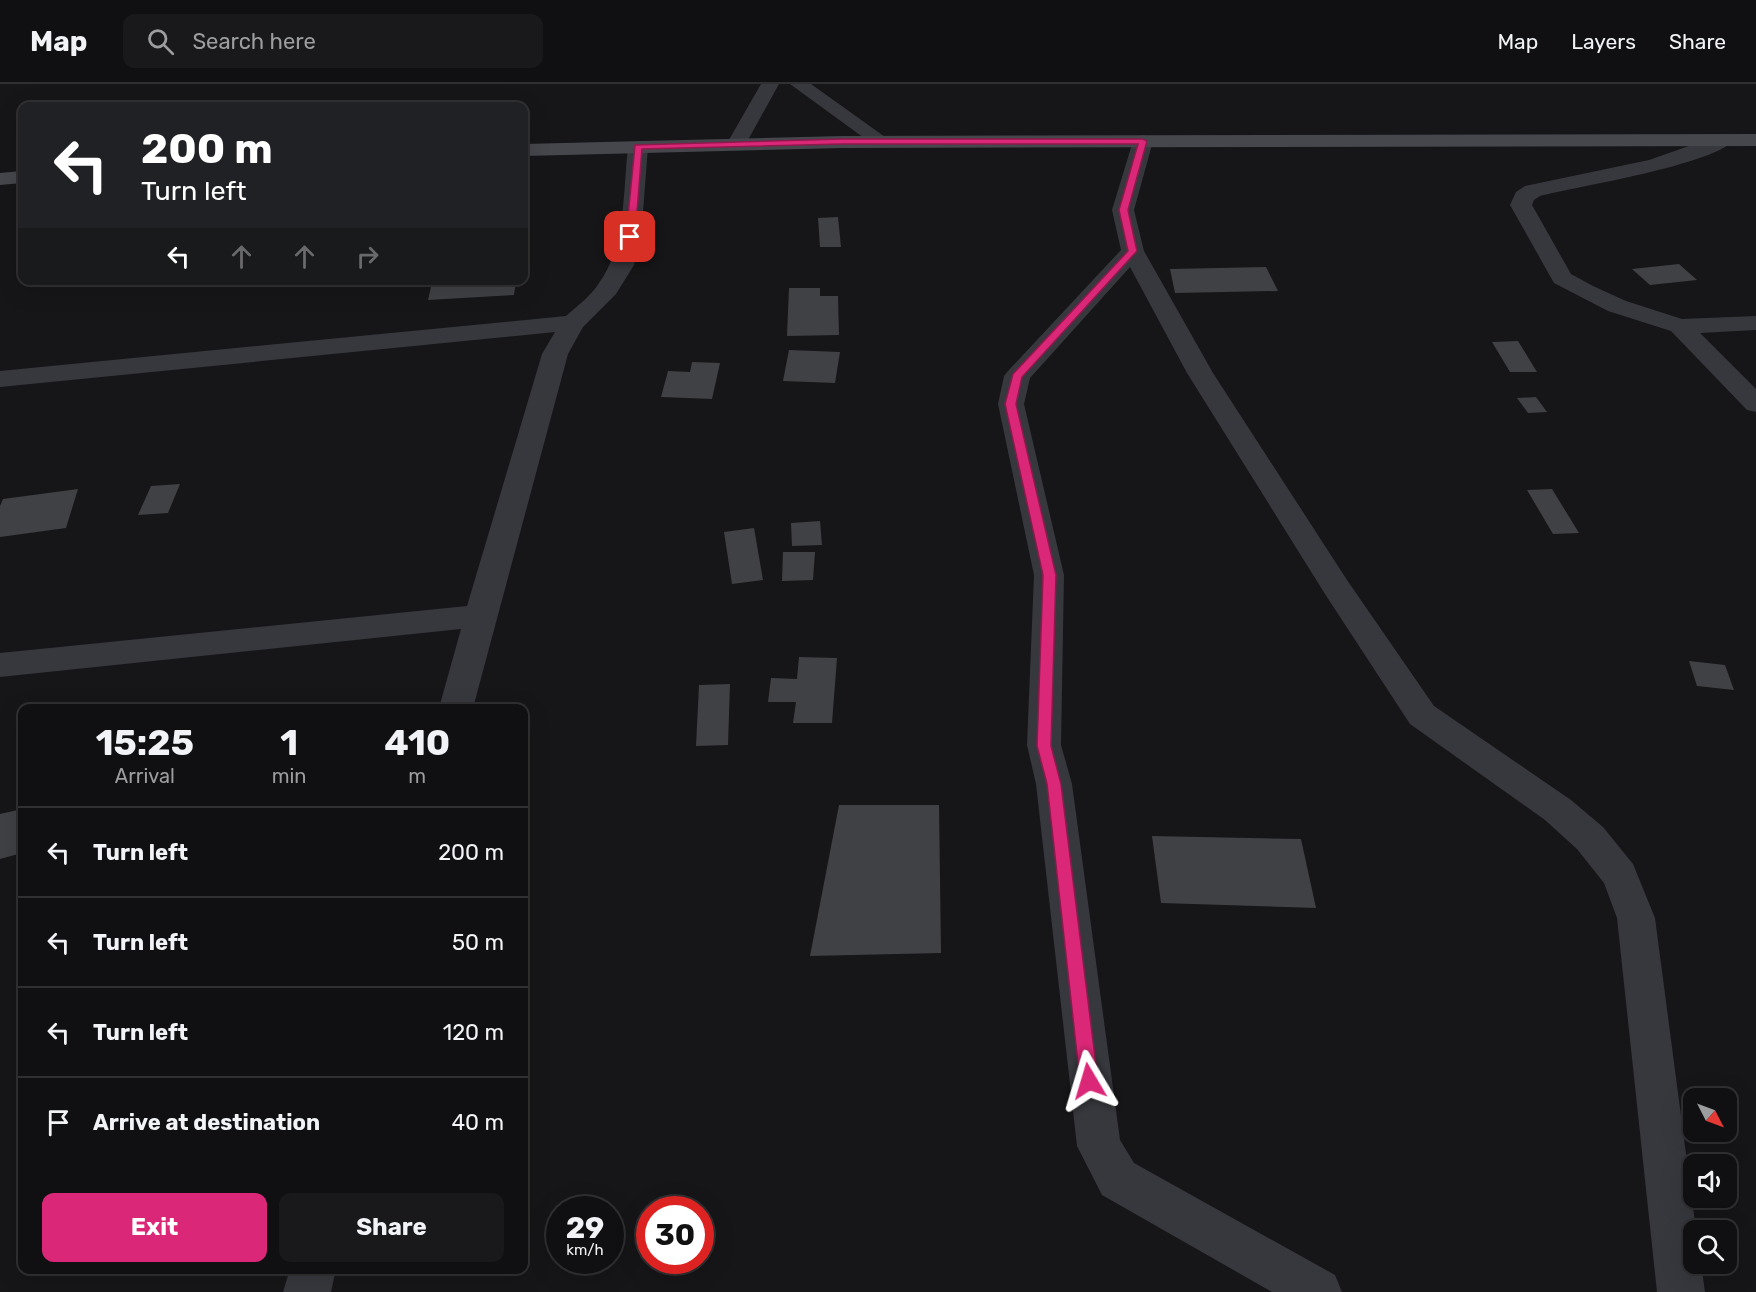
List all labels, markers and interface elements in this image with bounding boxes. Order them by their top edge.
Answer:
search box [123,14,543,68]
text: Map [30,25,87,58]
icon: search [144,25,177,58]
text: Search here [192,28,316,55]
text: Map [1497,29,1538,54]
text: Layers [1571,29,1636,54]
text: Share [1669,29,1726,54]
text: 200 m [141,124,273,174]
icon: left [42,126,120,204]
text: Turn left [141,175,246,207]
pin [604,211,655,262]
icon: arrive [613,220,646,253]
icon: left [162,240,195,273]
icon: ahead [225,240,258,273]
icon: ahead [288,240,321,273]
icon: right [351,240,384,273]
text: 15:25 [96,721,194,764]
text: 1 [280,721,298,764]
text: 410 [384,721,450,764]
text: Arrival [115,764,175,788]
text: min [272,764,306,788]
text: m [408,764,426,788]
icon: left [42,836,75,869]
text: Turn left [93,839,188,866]
text: 200 m [438,839,504,866]
icon: left [42,926,75,959]
text: Turn left [93,929,188,956]
text: 50 m [452,929,504,956]
icon: left [42,1016,75,1049]
text: Turn left [93,1019,188,1046]
text: 120 m [443,1019,504,1046]
position arrow [1057,1049,1121,1113]
north arrow [1683,1088,1737,1142]
map controls [1683,1088,1737,1274]
icon: arrive [42,1106,75,1139]
text: Arrive at destination [93,1109,320,1136]
text: 40 m [451,1109,504,1136]
button: sound [1683,1154,1737,1208]
button: Exit [42,1193,267,1262]
button: Share [279,1193,504,1262]
speed limit sign: 30 [636,1196,714,1274]
text: 29 [566,1210,604,1246]
button: search [1683,1220,1737,1274]
text: km/h [566,1241,604,1259]

